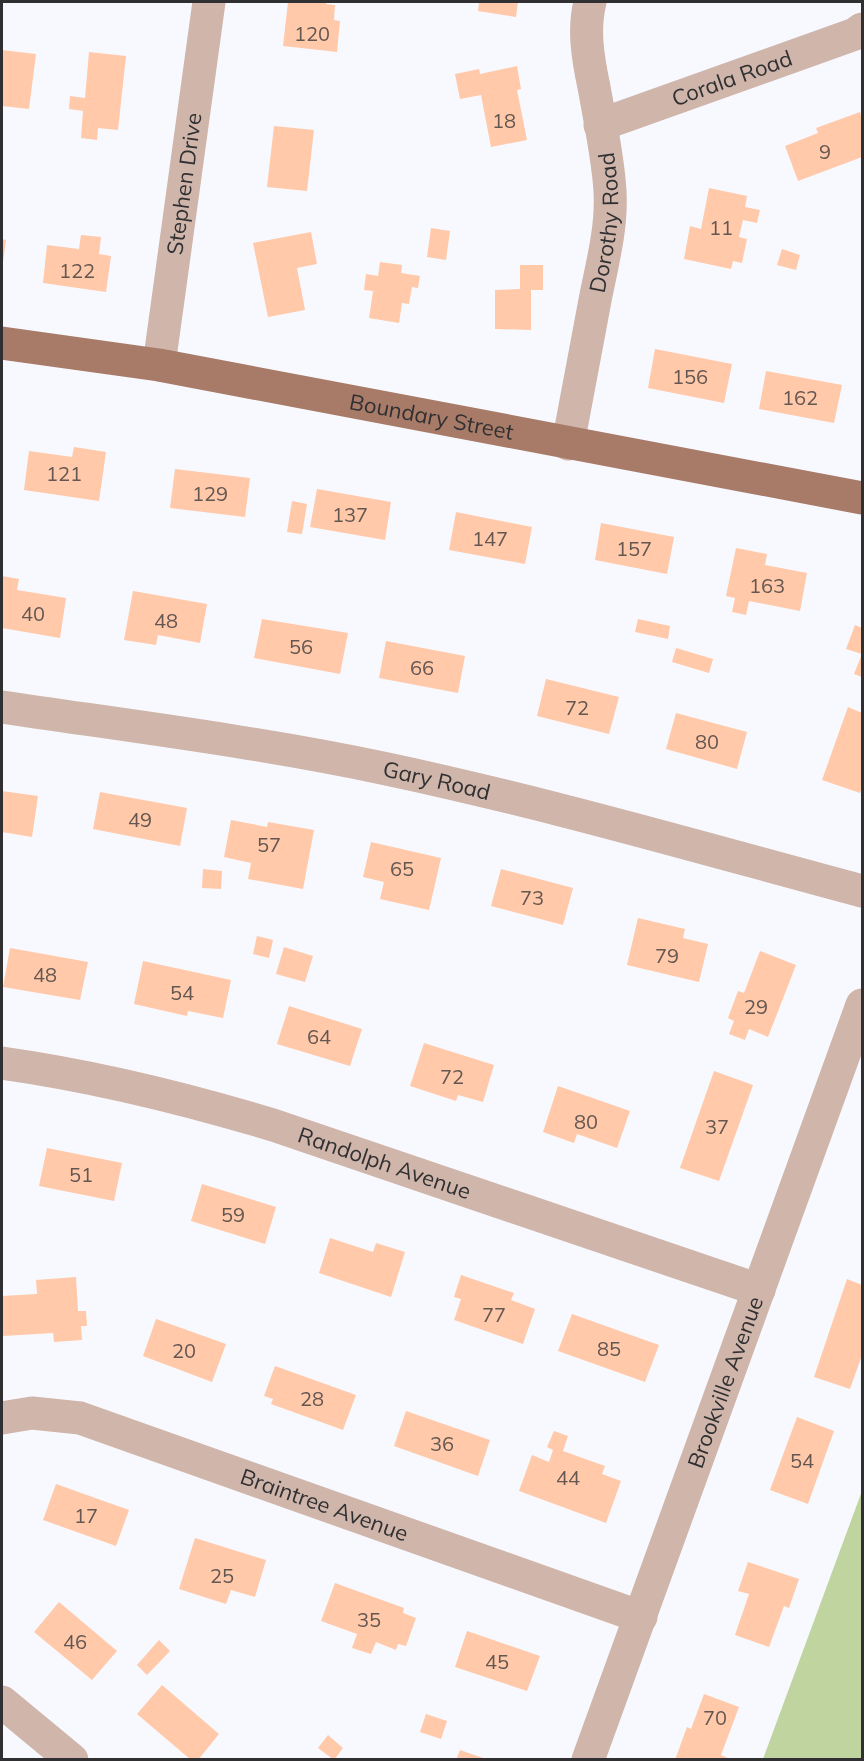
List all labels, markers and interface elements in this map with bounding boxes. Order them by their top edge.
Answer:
house number: 120 [294,21,330,46]
street label: Corala Road [668,44,796,112]
house number: 18 [492,108,516,133]
street label: Stephen Drive [160,111,208,257]
house number: 9 [819,139,831,164]
street label: Dorothy Road [583,151,624,295]
house number: 11 [709,215,733,240]
house number: 122 [59,258,95,283]
house number: 156 [672,364,708,389]
house number: 162 [782,385,818,410]
street label: Boundary Street [347,387,516,446]
house number: 121 [46,461,82,486]
house number: 129 [192,481,228,506]
house number: 137 [332,502,368,527]
house number: 147 [472,526,508,551]
house number: 157 [616,536,652,561]
house number: 163 [749,573,785,598]
house number: 40 [21,601,45,626]
house number: 48 [154,608,178,633]
house number: 56 [289,634,313,659]
house number: 66 [410,655,434,680]
house number: 72 [565,695,589,720]
house number: 80 [695,729,719,754]
street label: Gary Road [380,755,493,806]
house number: 49 [128,807,152,832]
house number: 57 [257,832,281,857]
house number: 65 [390,856,414,881]
house number: 73 [520,885,544,910]
house number: 79 [655,943,679,968]
house number: 48 [33,962,57,987]
house number: 54 [170,980,194,1005]
house number: 29 [744,994,768,1019]
house number: 64 [307,1024,331,1049]
house number: 72 [440,1064,464,1089]
house number: 80 [574,1109,598,1134]
house number: 37 [705,1114,729,1139]
street label: Randolph Avenue [294,1121,475,1205]
house number: 51 [69,1162,93,1187]
house number: 59 [221,1202,245,1227]
street label: Brookville Avenue [681,1292,769,1472]
house number: 77 [482,1302,506,1327]
house number: 85 [597,1336,621,1361]
house number: 20 [172,1338,196,1363]
house number: 28 [300,1386,324,1411]
house number: 36 [430,1431,454,1456]
house number: 54 [790,1448,814,1473]
street label: Braintree Avenue [237,1462,412,1547]
house number: 44 [556,1465,580,1490]
house number: 17 [74,1503,98,1528]
house number: 25 [210,1563,234,1588]
house number: 35 [357,1607,381,1632]
house number: 46 [63,1629,87,1654]
house number: 45 [485,1649,509,1674]
house number: 70 [703,1705,727,1730]

